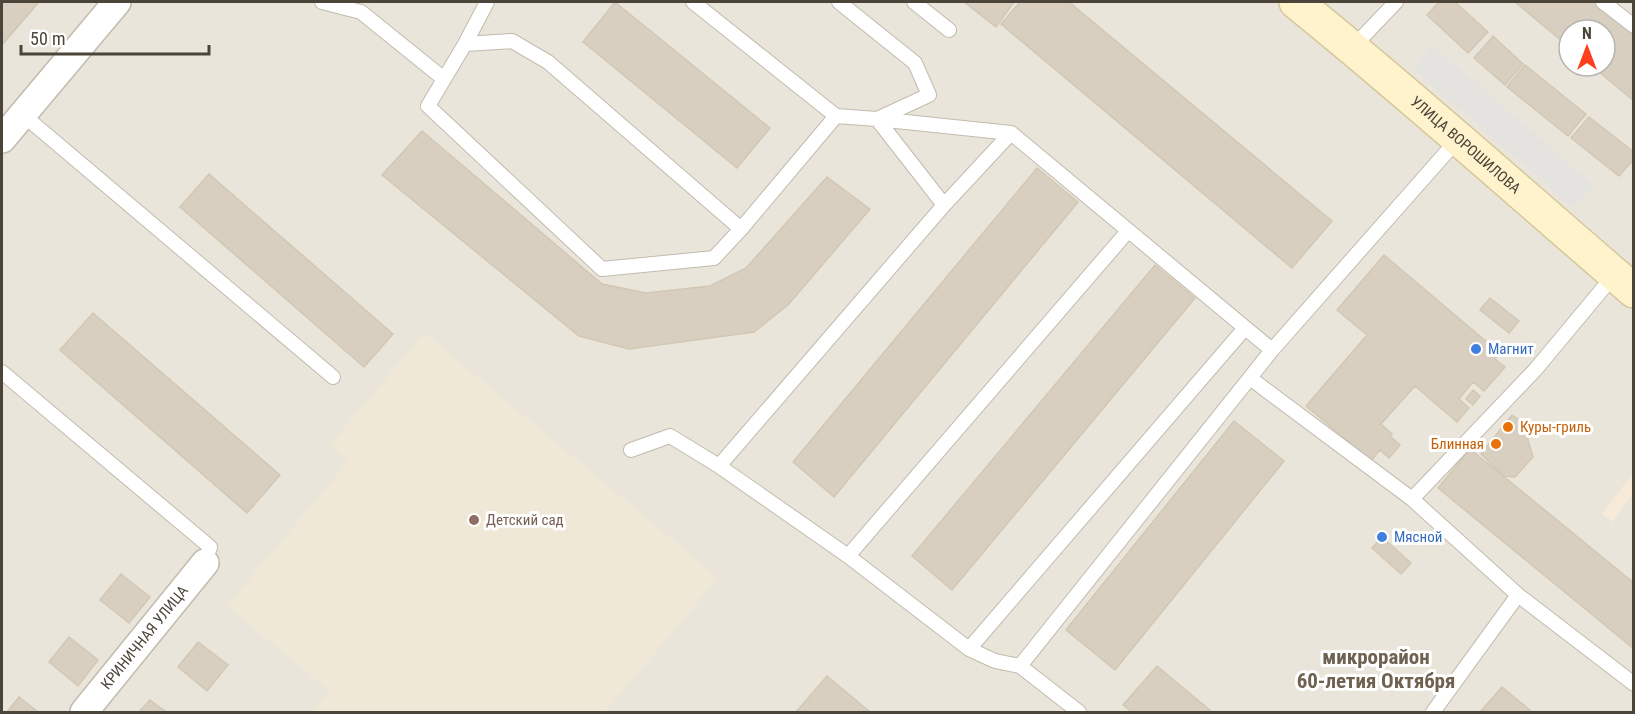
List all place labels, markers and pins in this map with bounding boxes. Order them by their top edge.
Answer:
place label: Магнит [1488,340,1534,358]
marker: Магнит [1469,342,1483,356]
place label: Куры-гриль [1520,418,1591,436]
marker: Куры-гриль [1501,420,1515,434]
place label: Блинная [1431,435,1484,453]
marker: Блинная [1489,437,1503,451]
place label: Детский сад [486,511,564,529]
marker: Детский сад [467,513,481,527]
place label: Мясной [1394,528,1442,546]
marker: Мясной [1375,530,1389,544]

